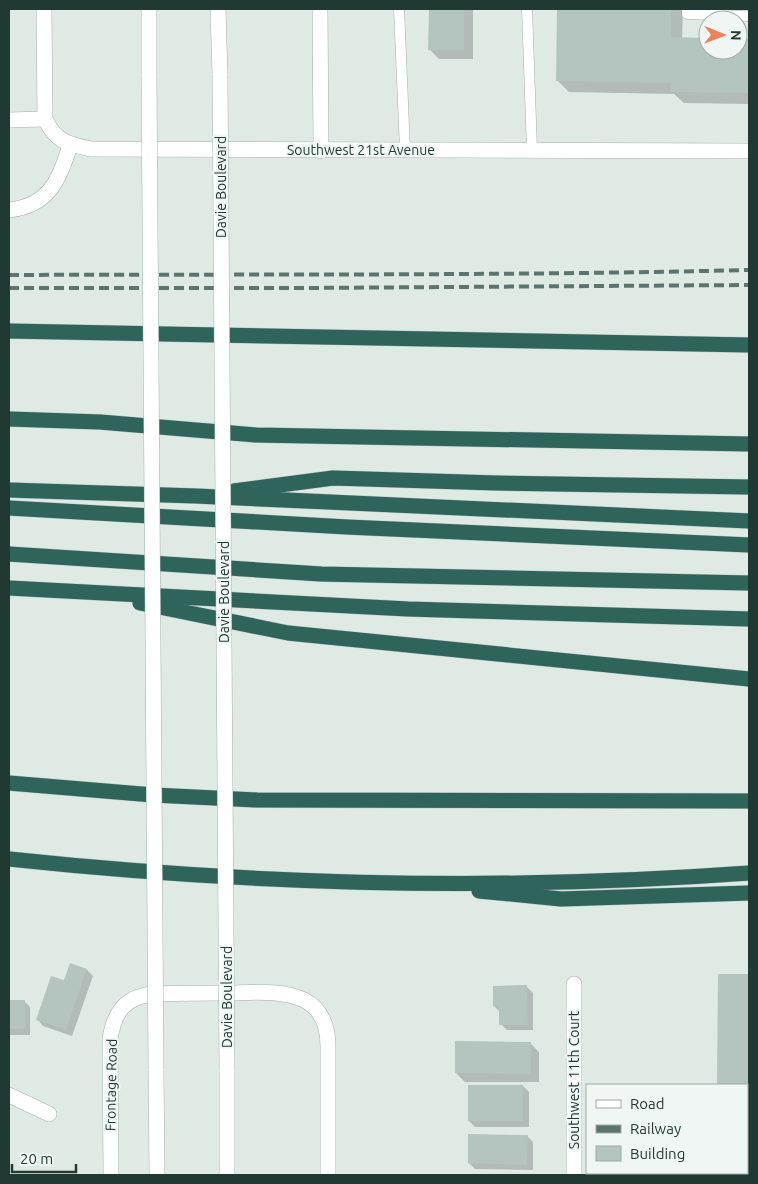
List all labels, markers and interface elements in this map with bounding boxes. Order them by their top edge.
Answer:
north arrow [698,10,748,60]
text: N [728,30,744,41]
street label: Davie Boulevard [213,136,229,238]
street label: Southwest 21st Avenue [287,142,435,158]
street label: Davie Boulevard [216,541,232,643]
street label: Davie Boulevard [219,946,235,1048]
street label: Southwest 11th Court [566,1010,582,1149]
street label: Frontage Road [102,1039,120,1131]
legend [586,1084,748,1174]
text: Road [630,1095,665,1112]
text: Railway [630,1120,681,1137]
scale bar [12,1142,76,1174]
text: Building [630,1145,685,1162]
text: 20 m [20,1150,53,1167]

